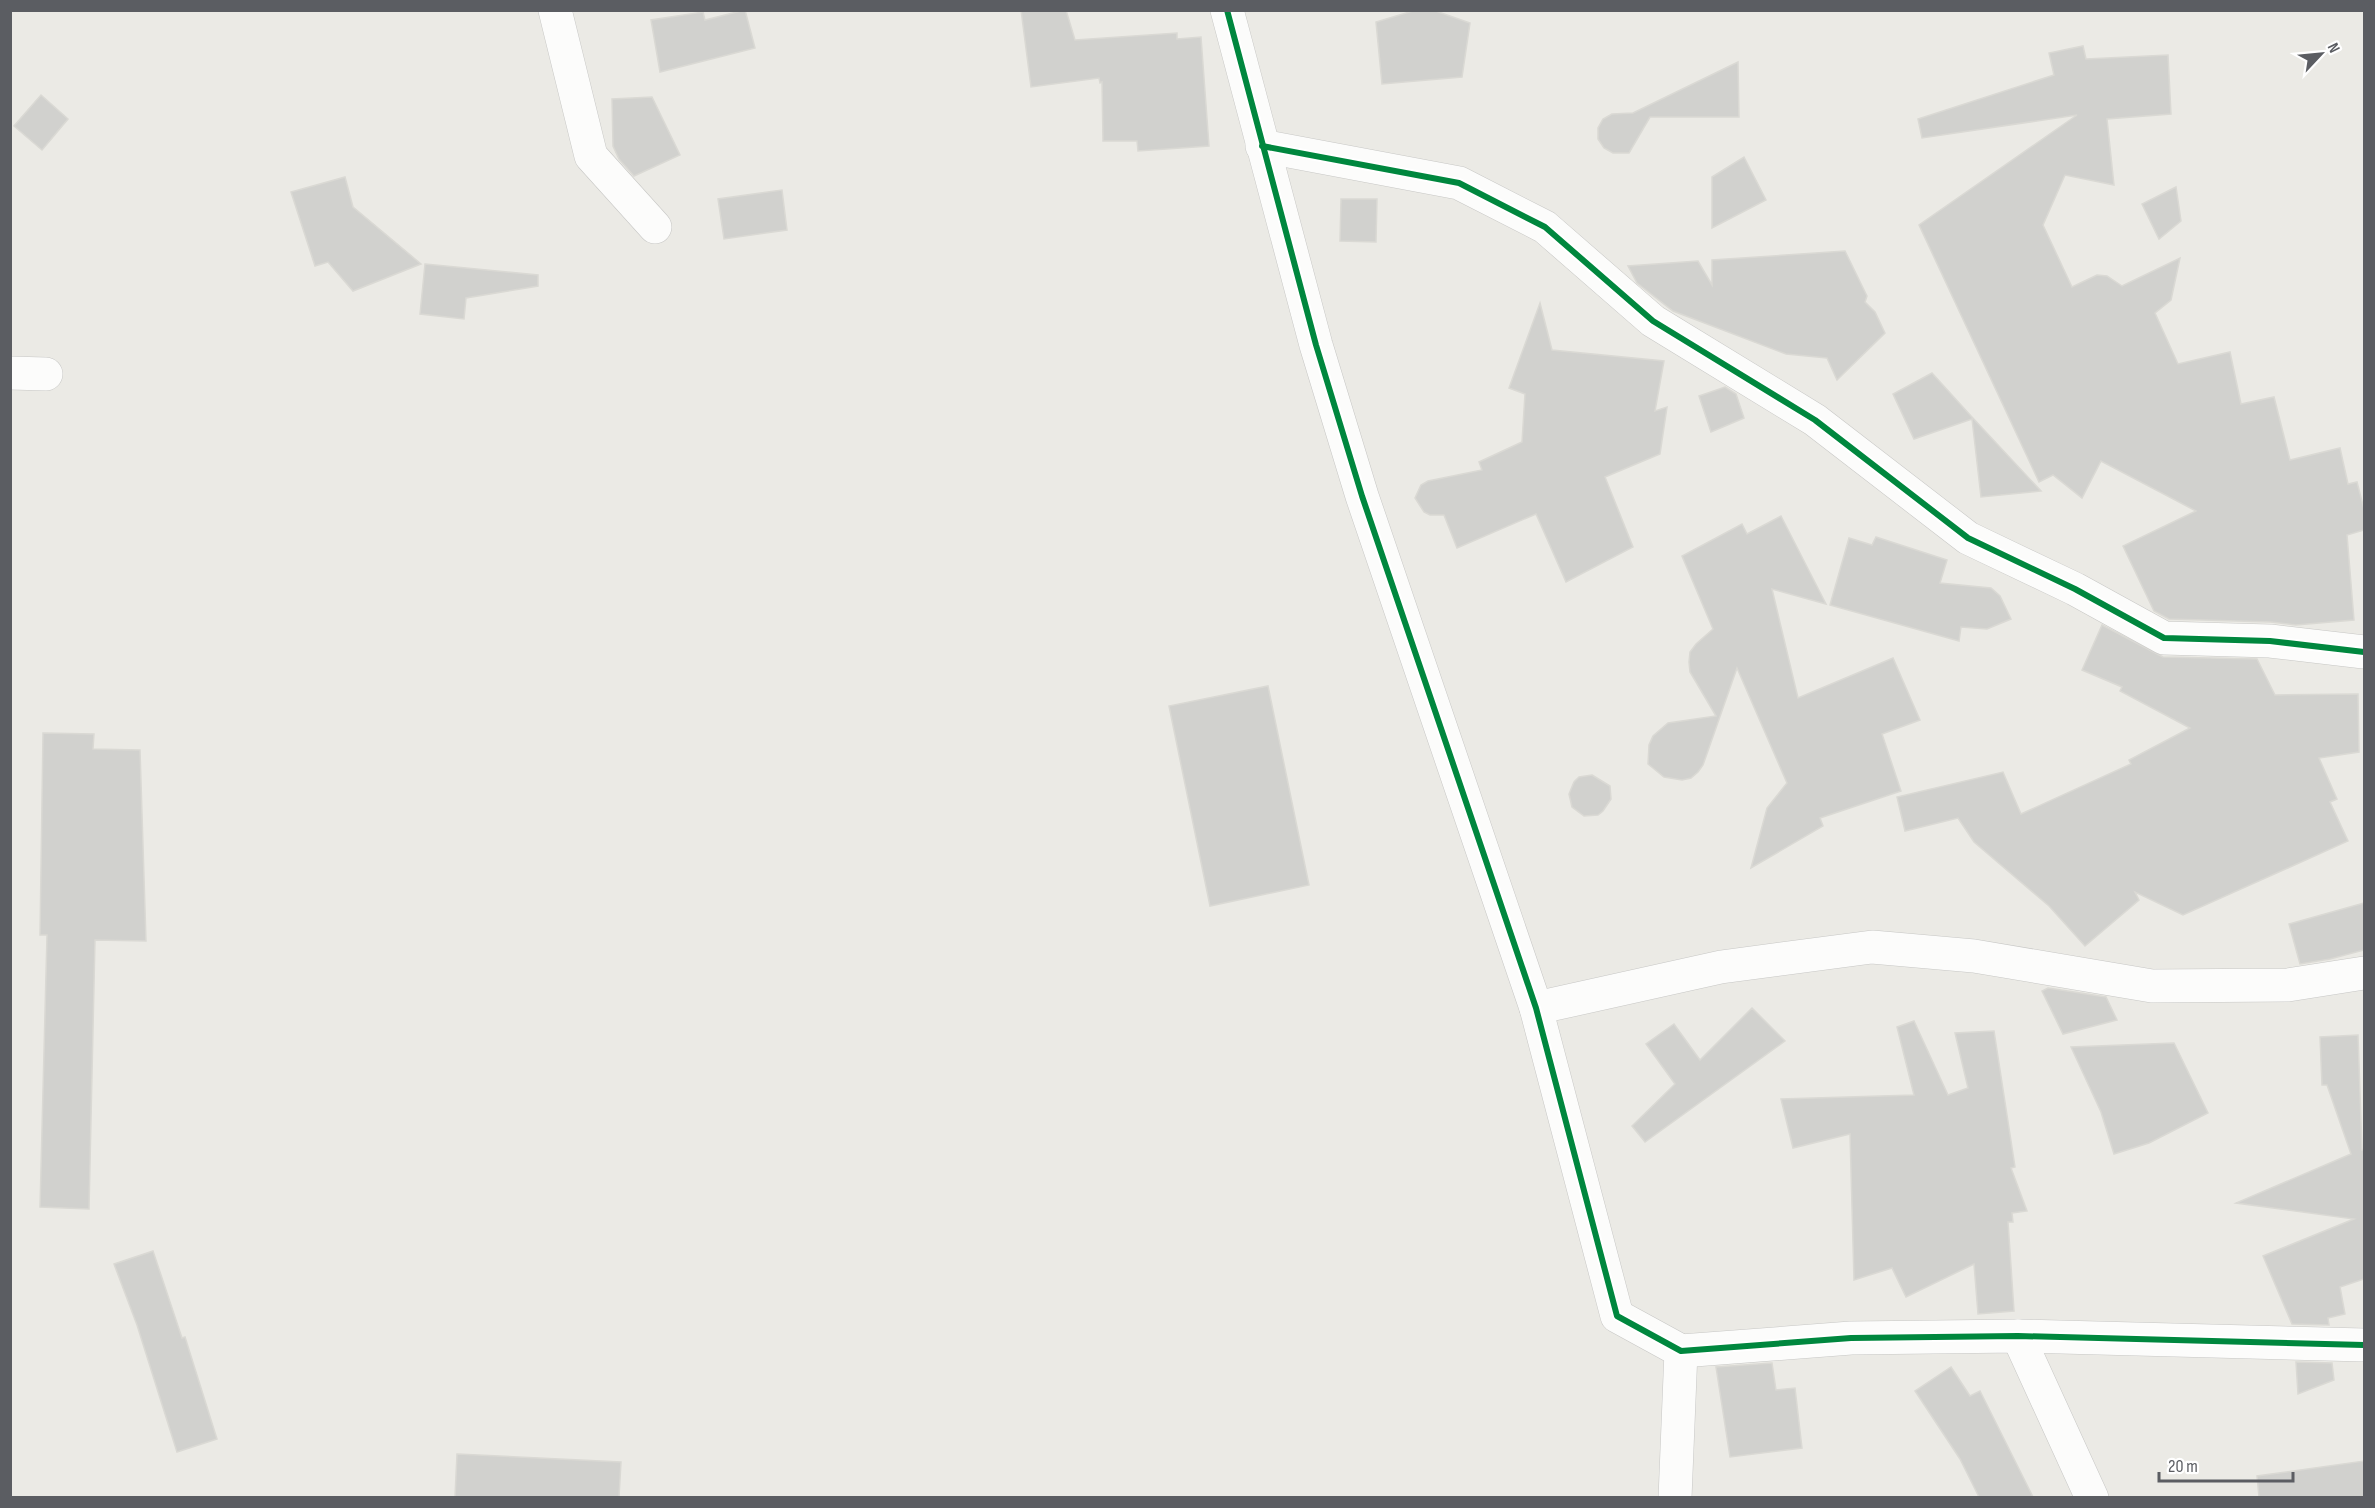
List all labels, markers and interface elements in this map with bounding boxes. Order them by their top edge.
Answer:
north arrow [2291,24,2351,84]
text: N [2323,40,2344,56]
scale bar [2159,1445,2292,1483]
text: 20 m [2168,1456,2198,1477]

